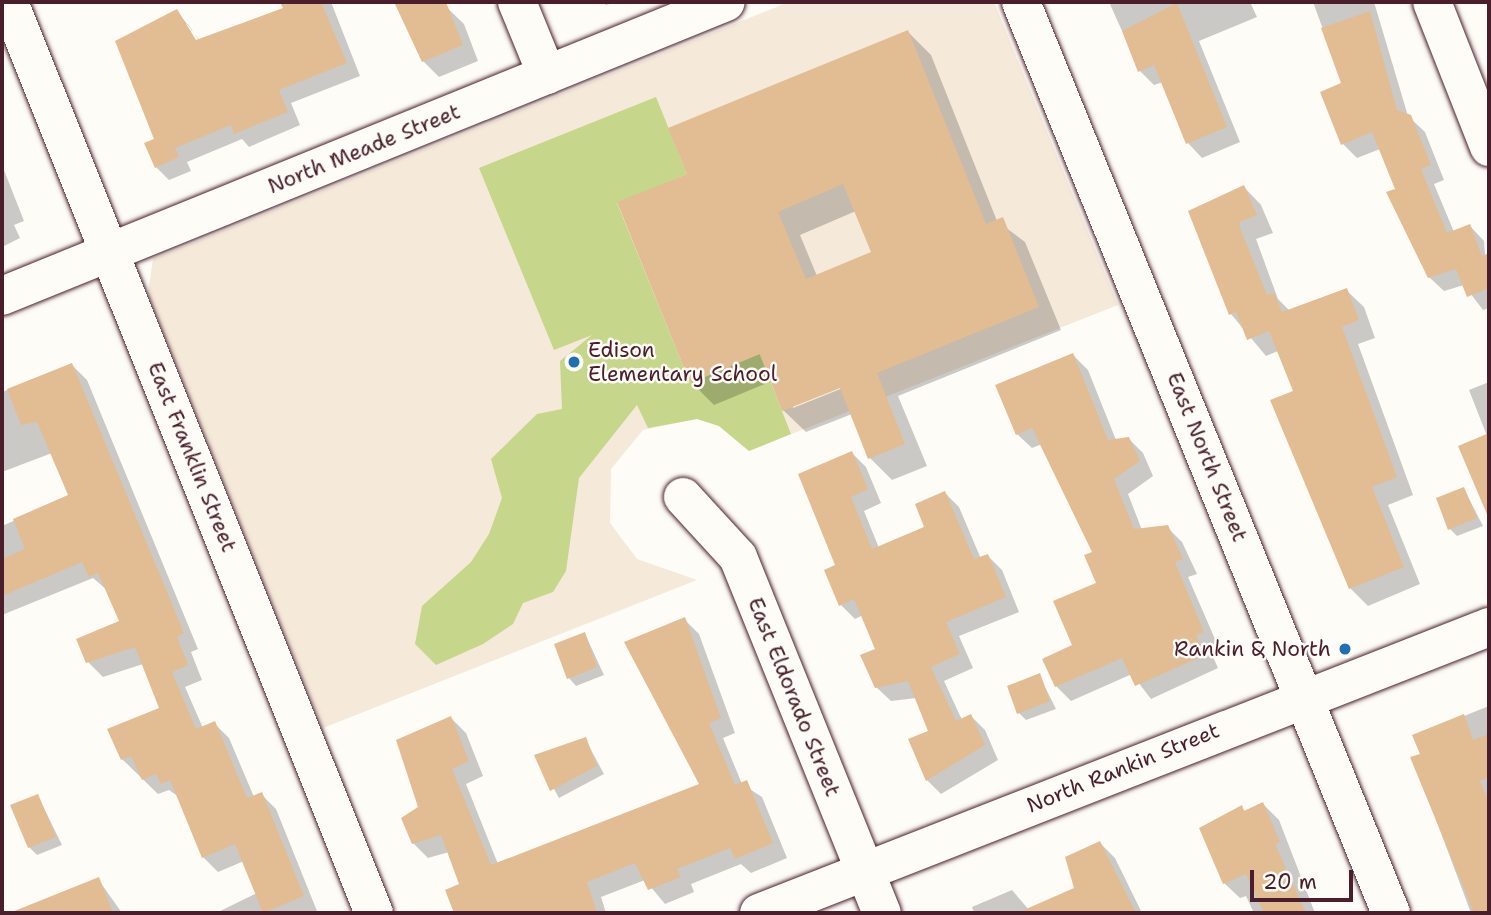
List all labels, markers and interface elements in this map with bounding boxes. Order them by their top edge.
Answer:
street label: North Meade Street [264,99,464,199]
place label: Edison Elementary School [588,337,777,387]
marker: Edison Elementary School [566,354,582,370]
street label: East Franklin Street [142,358,242,556]
street label: East North Street [1162,369,1252,545]
street label: East Eldorado Street [743,594,845,800]
place label: Rankin & North [1174,636,1331,662]
marker: Rankin & North [1337,641,1353,657]
street label: North Rankin Street [1023,718,1223,818]
scale bar [1253,856,1356,900]
text: 20 m [1263,868,1317,896]

